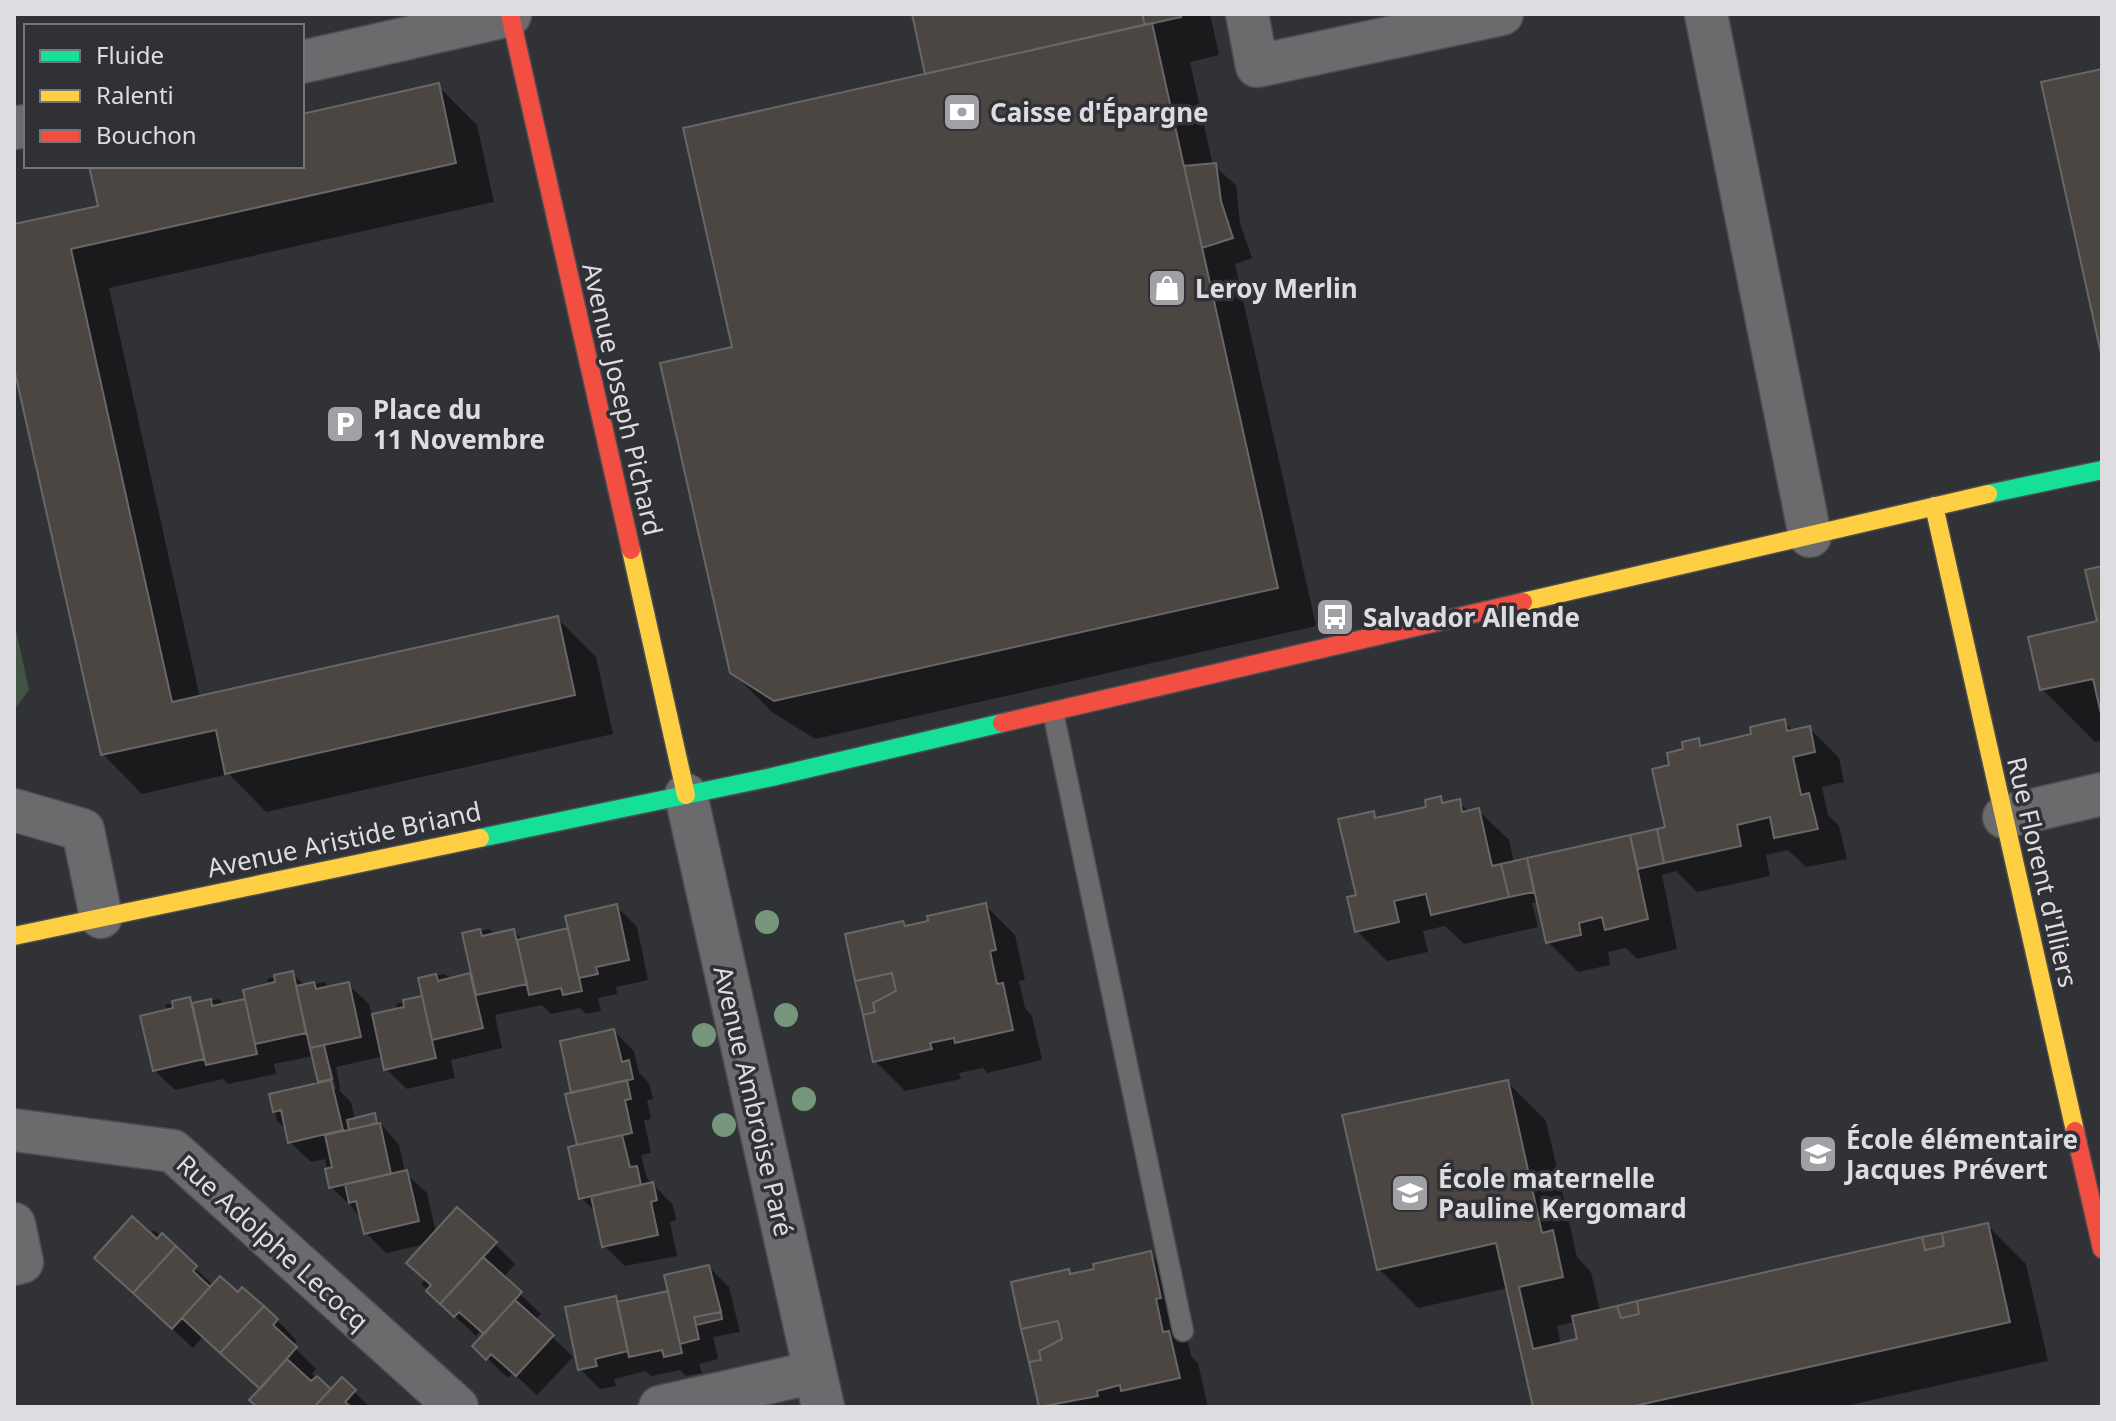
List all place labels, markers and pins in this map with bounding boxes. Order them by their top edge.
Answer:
bank icon: Caisse d'Épargne [941,91,983,133]
place label: Caisse d'Épargne [990,94,1209,130]
shop icon: Leroy Merlin [1146,267,1188,309]
place label: Leroy Merlin [1195,270,1358,306]
place label: Place du 11 Novembre [373,391,545,457]
parking icon: Place du 11 Novembre [324,403,366,445]
bus stop icon: Salvador Allende [1314,596,1356,638]
place label: Salvador Allende [1363,599,1580,635]
place label: École élémentaire Jacques Prévert [1844,1121,2078,1187]
school or university icon: École élémentaire Jacques Prévert [1797,1133,1839,1175]
place label: École maternelle Pauline Kergomard [1438,1160,1687,1226]
school or university icon: École maternelle Pauline Kergomard [1389,1172,1431,1214]

